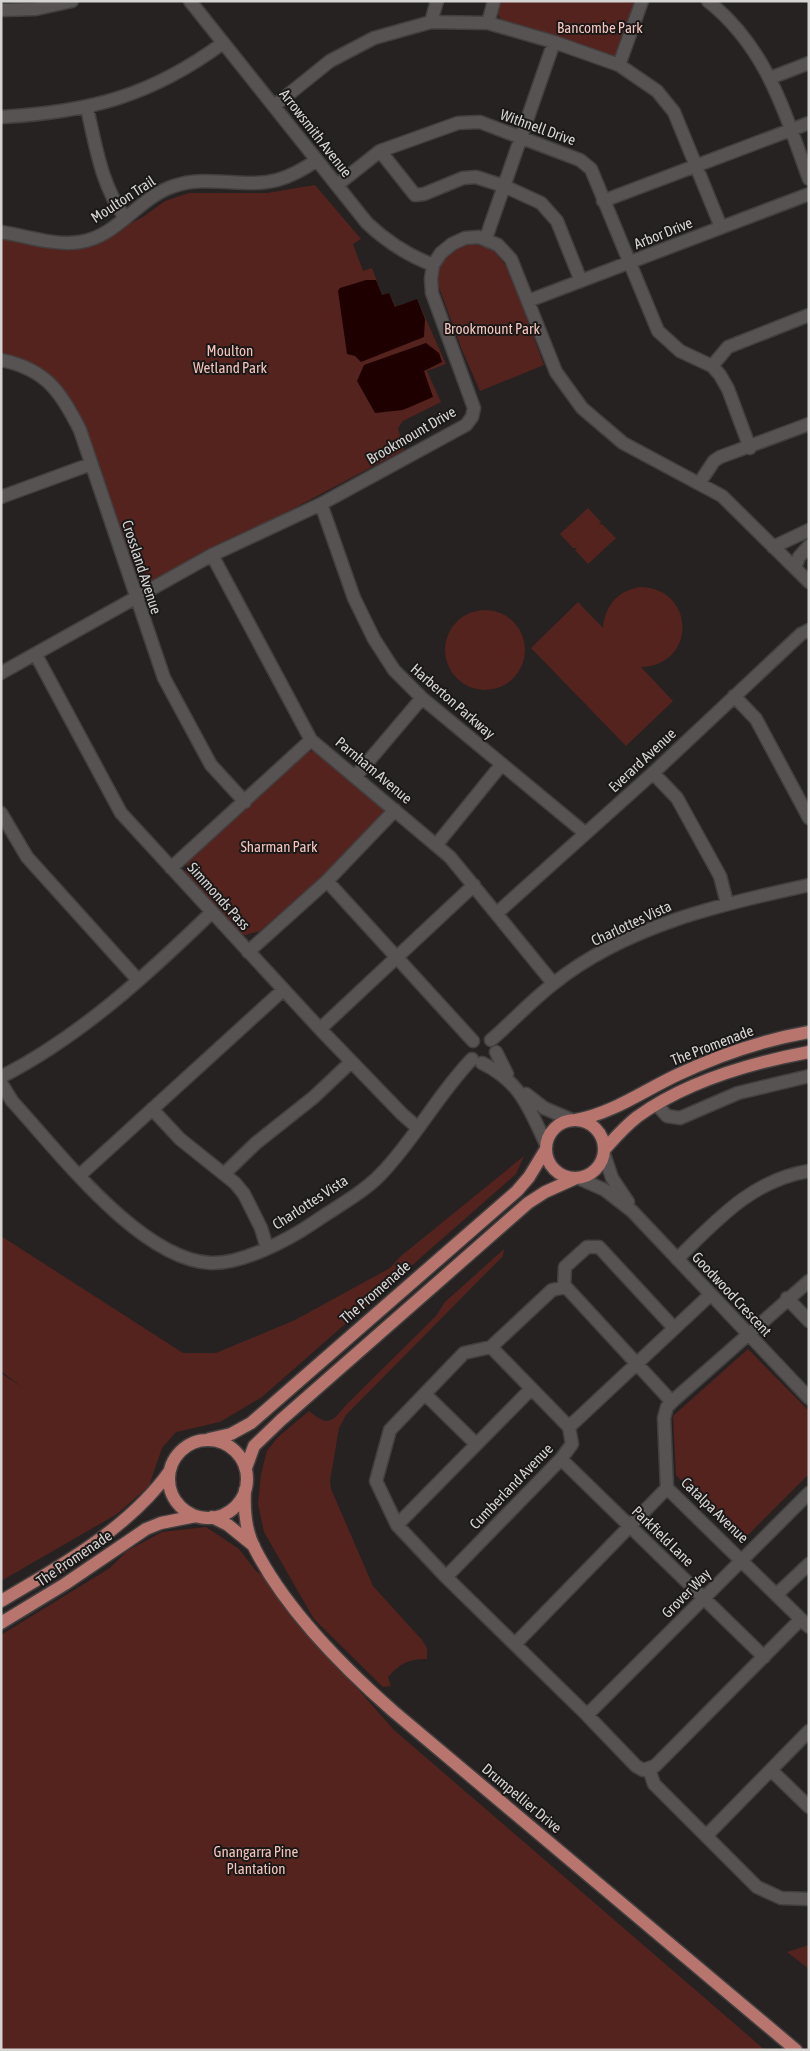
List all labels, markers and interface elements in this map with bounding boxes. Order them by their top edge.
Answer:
park label: Bancombe Park [557,19,643,36]
street label: Arrowsmith Avenue [276,86,356,180]
street label: Withnell Drive [498,105,578,149]
street label: Moulton Trail [88,172,158,226]
street label: Arbor Drive [631,214,695,252]
park label: Brookmount Park [444,320,540,337]
park label: Moulton Wetland Park [193,342,267,376]
street label: Brookmount Drive [363,403,459,467]
street label: Crossland Avenue [119,518,165,616]
street label: Harberton Parkway [407,660,499,742]
street label: Everard Avenue [605,725,679,795]
street label: Parnham Avenue [332,733,416,807]
park label: Sharman Park [240,838,318,855]
street label: Simmonds Pass [184,859,254,933]
street label: Charlottes Vista [588,897,674,949]
street label: The Promenade [668,1021,756,1069]
street label: Charlottes Vista [269,1171,351,1233]
street label: Goodwood Crescent [689,1249,775,1339]
street label: The Promenade [337,1257,414,1327]
street label: Cumberland Avenue [466,1440,556,1532]
street label: Catalpa Avenue [678,1474,752,1546]
street label: Parkfield Lane [629,1502,698,1570]
street label: The Promenade [33,1527,115,1589]
street label: Grover Way [658,1565,714,1621]
street label: Drumpellier Drive [479,1760,565,1836]
park label: Gnangarra Pine Plantation [214,1843,299,1877]

